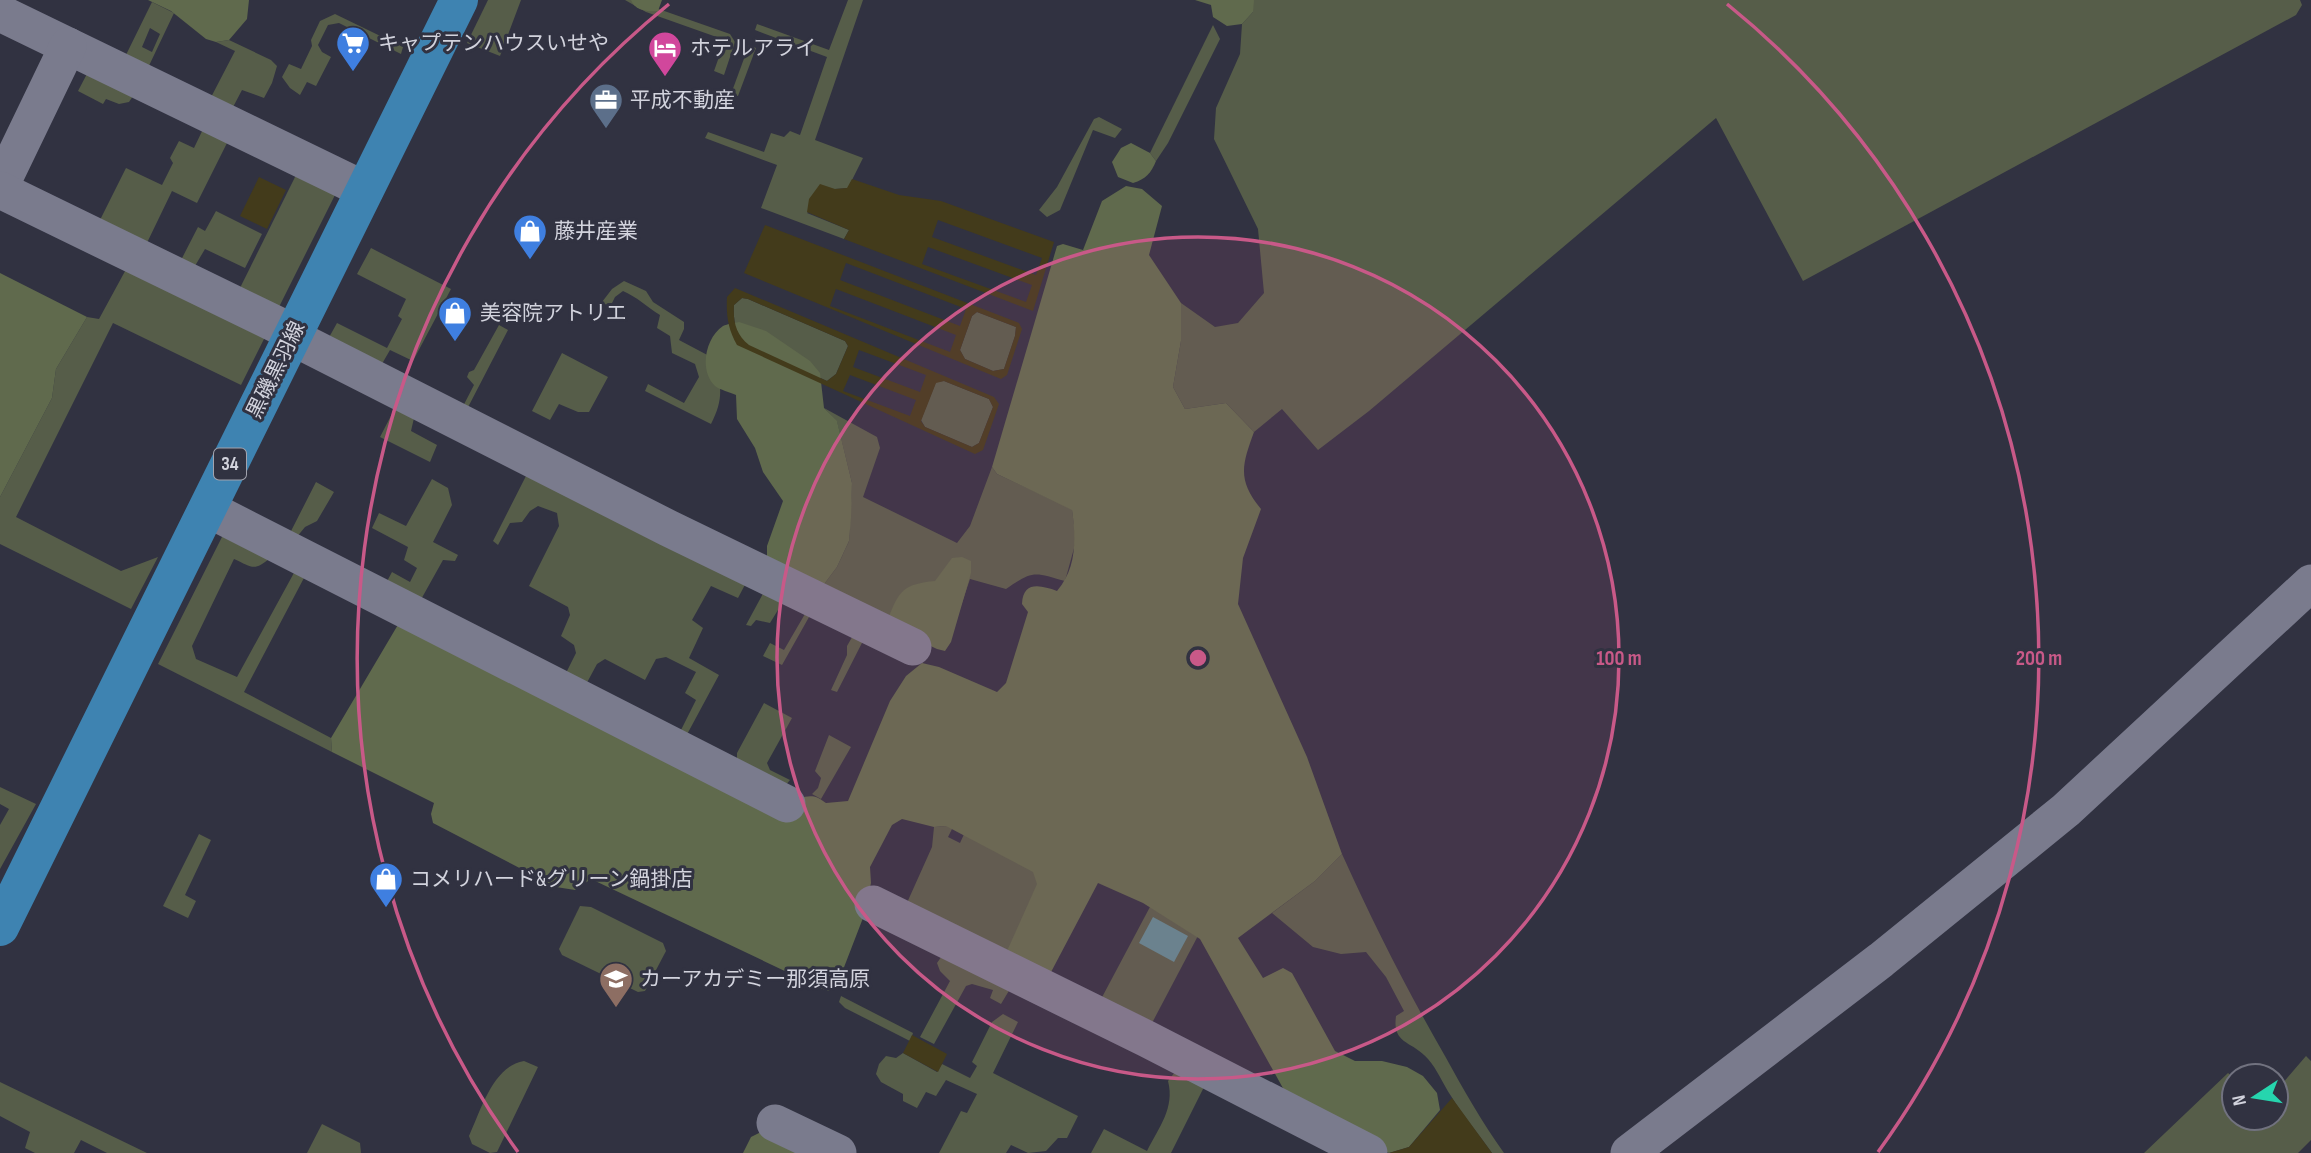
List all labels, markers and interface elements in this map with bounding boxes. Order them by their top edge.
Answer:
supermarket icon: キャプテンハウスいせや [334,24,372,73]
hotel icon: ホテルアライ [646,29,684,78]
place label: キャプテンハウスいせや [378,31,609,56]
place label: ホテルアライ [690,36,816,61]
office icon: 平成不動産 [587,81,625,130]
place label: 平成不動産 [630,88,735,113]
shop icon: 藤井産業 [511,212,549,261]
place label: 藤井産業 [554,219,638,244]
shop icon: 美容院アトリエ [436,294,474,343]
place label: 美容院アトリエ [480,301,627,326]
street label: 黒磯黒羽線 [242,317,310,423]
road number: 34 [214,449,246,480]
centre of rings [1186,646,1210,670]
text: 100 m [1596,646,1642,671]
text: 200 m [2016,646,2062,671]
shop icon: コメリハード&グリーン鍋掛店 [367,860,405,909]
place label: コメリハード&グリーン鍋掛店 [410,867,693,892]
school or university icon: カーアカデミー那須高原 [597,960,635,1009]
place label: カーアカデミー那須高原 [640,967,870,992]
north arrow [2220,1062,2290,1132]
text: N [2228,1093,2252,1108]

